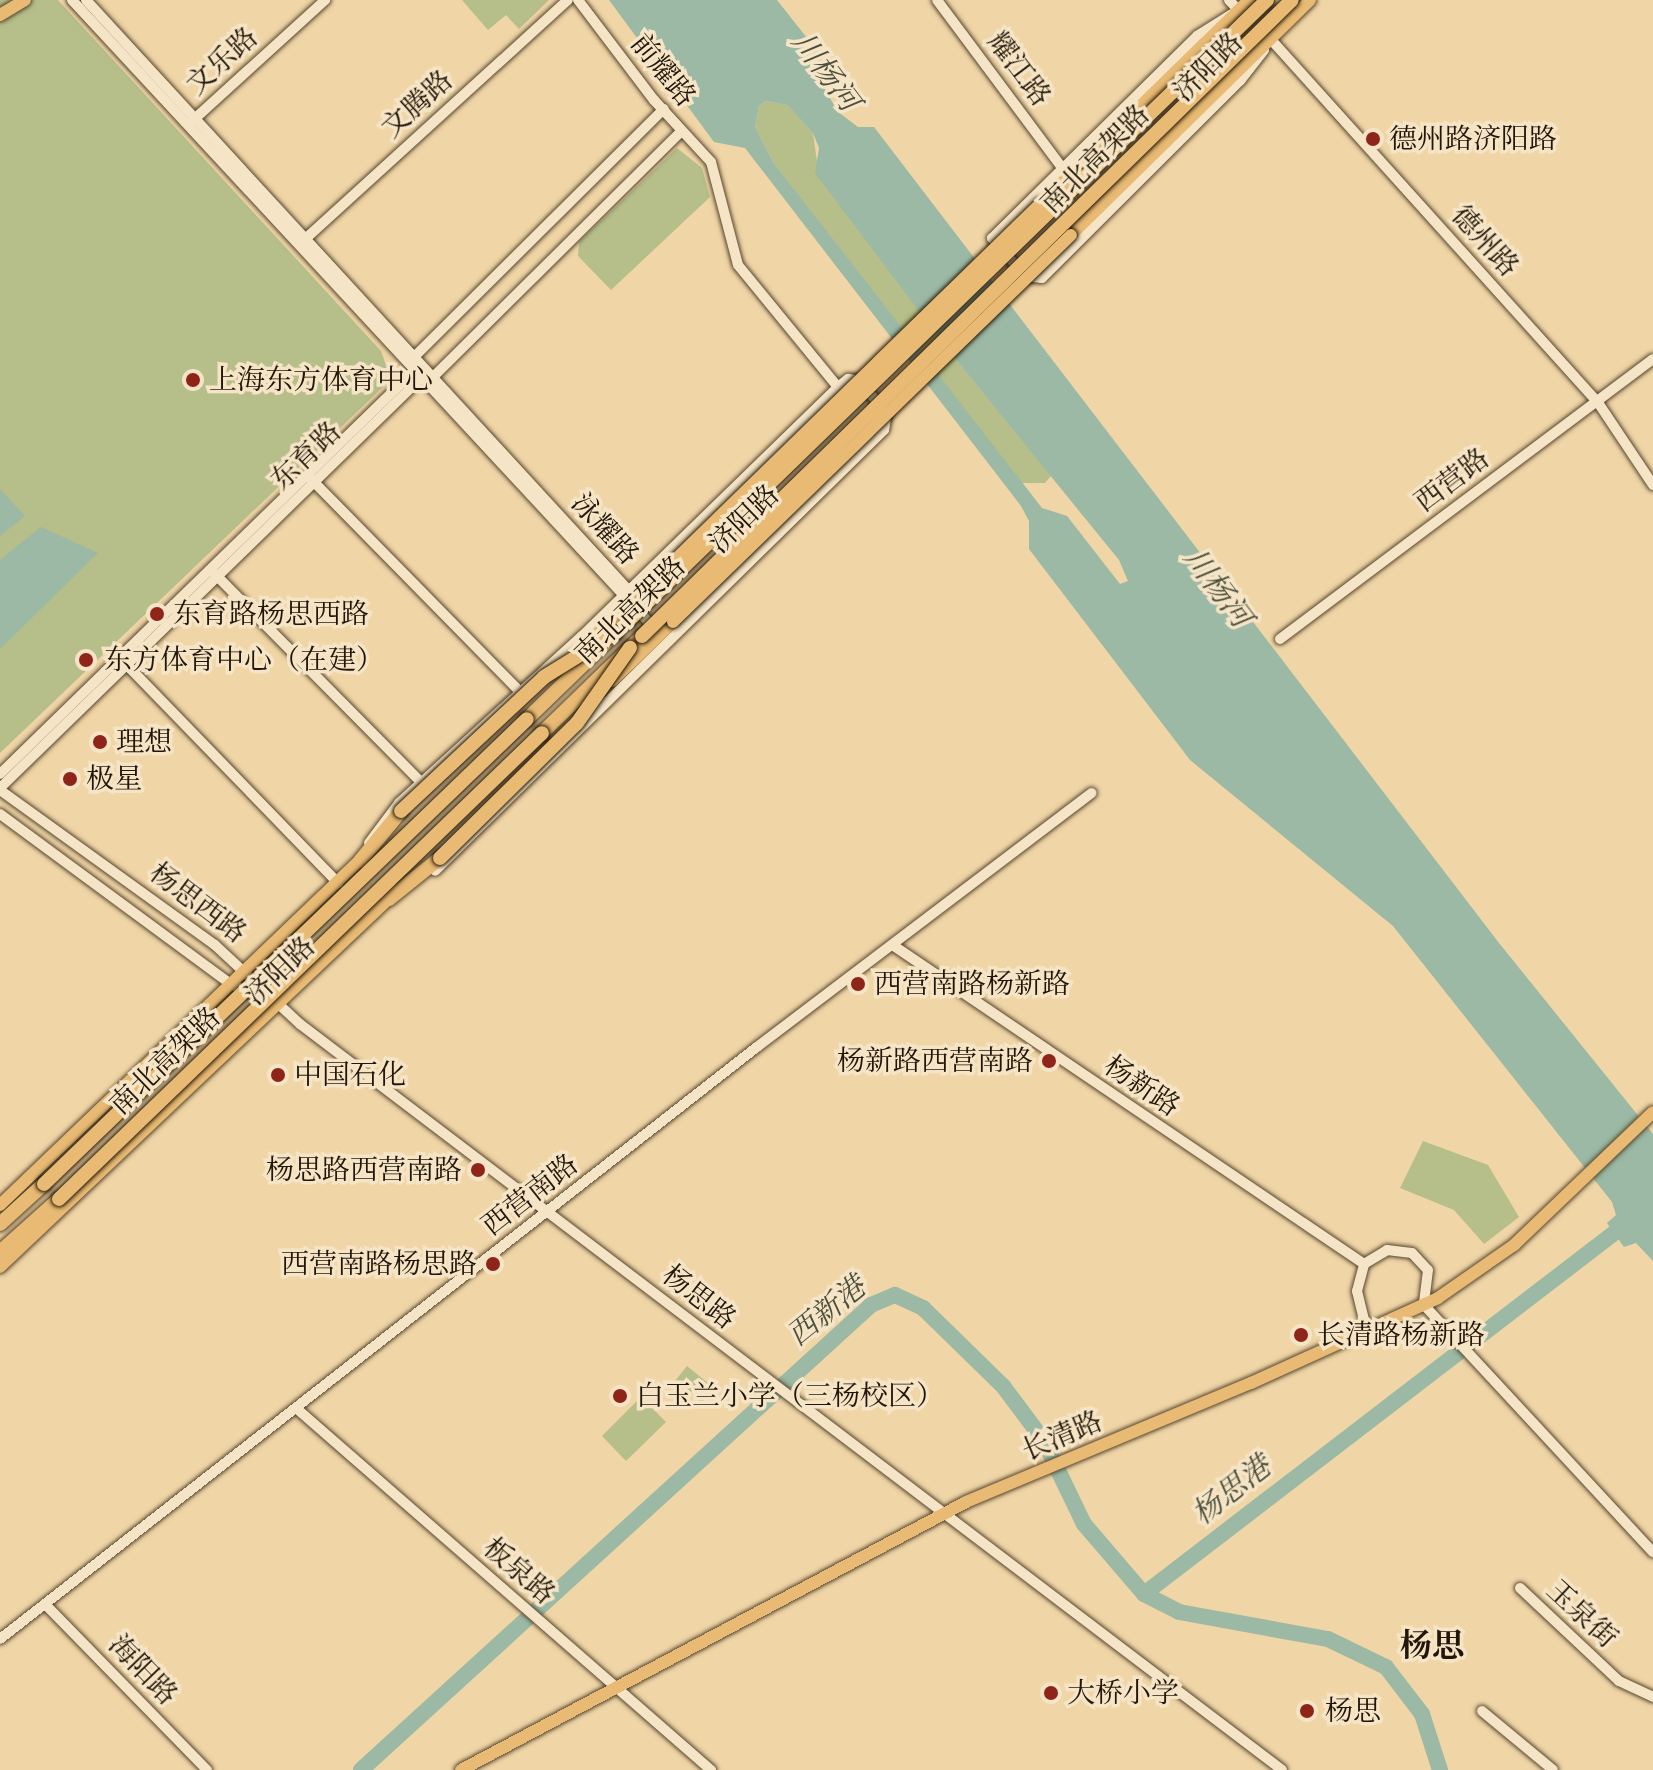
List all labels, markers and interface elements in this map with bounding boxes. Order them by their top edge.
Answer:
street label: 文乐路 [180,20,264,102]
water label: 川杨河 [784,25,866,119]
street label: 耀江路 [980,25,1058,113]
street label: 济阳路 [1166,25,1250,109]
street label: 前耀路 [624,27,702,113]
street label: 文腾路 [375,63,459,145]
street label: 南北高架路 [1034,98,1156,220]
place label: 德州路济阳路 [1389,122,1557,156]
marker: 德州路济阳路 [1364,130,1382,148]
street label: 德州路 [1444,199,1526,283]
place label: 上海东方体育中心 [209,363,433,397]
marker: 上海东方体育中心 [184,371,202,389]
street label: 东育路 [264,415,348,497]
street label: 西营路 [1408,441,1496,519]
street label: 济阳路 [702,478,786,560]
street label: 泳耀路 [564,487,646,571]
water label: 川杨河 [1176,541,1258,635]
street label: 南北高架路 [568,549,692,671]
place label: 东育路杨思西路 [173,597,369,631]
marker: 东育路杨思西路 [148,605,166,623]
place label: 东方体育中心（在建） [104,643,384,677]
marker: 东方体育中心（在建） [75,649,97,671]
place label: 理想 [116,725,172,759]
marker: 理想 [91,733,109,751]
place label: 极星 [86,762,142,796]
marker: 极星 [61,770,79,788]
street label: 杨思西路 [143,856,253,950]
street label: 济阳路 [238,930,322,1012]
place label: 西营南路杨新路 [874,967,1070,1001]
marker: 西营南路杨新路 [849,975,867,993]
street label: 南北高架路 [103,1000,227,1122]
place label: 杨新路西营南路 [837,1044,1033,1078]
street label: 杨新路 [1098,1049,1186,1123]
marker: 杨新路西营南路 [1040,1052,1058,1070]
place label: 中国石化 [294,1058,406,1092]
marker: 中国石化 [269,1066,287,1084]
street label: 西营南路 [476,1147,584,1243]
place label: 杨思路西营南路 [266,1153,462,1187]
marker: 杨思路西营南路 [469,1161,487,1179]
place label: 西营南路杨思路 [281,1247,477,1281]
marker: 西营南路杨思路 [484,1255,502,1273]
street label: 杨思路 [656,1258,742,1336]
water label: 西新港 [781,1270,873,1354]
place label: 长清路杨新路 [1317,1318,1485,1352]
marker: 长清路杨新路 [1292,1326,1310,1344]
place label: 白玉兰小学（三杨校区） [636,1379,944,1413]
marker: 白玉兰小学（三杨校区） [611,1387,629,1405]
street label: 长清路 [1017,1404,1107,1468]
water label: 杨思港 [1185,1449,1279,1533]
street label: 板泉路 [476,1531,562,1611]
street label: 玉泉街 [1540,1573,1624,1655]
district label: 杨思 [1400,1627,1464,1665]
street label: 海阳路 [102,1628,184,1712]
place label: 大桥小学 [1067,1676,1179,1710]
marker: 大桥小学 [1042,1684,1060,1702]
place label: 杨思 [1325,1694,1381,1728]
marker: 杨思 [1296,1700,1318,1722]

